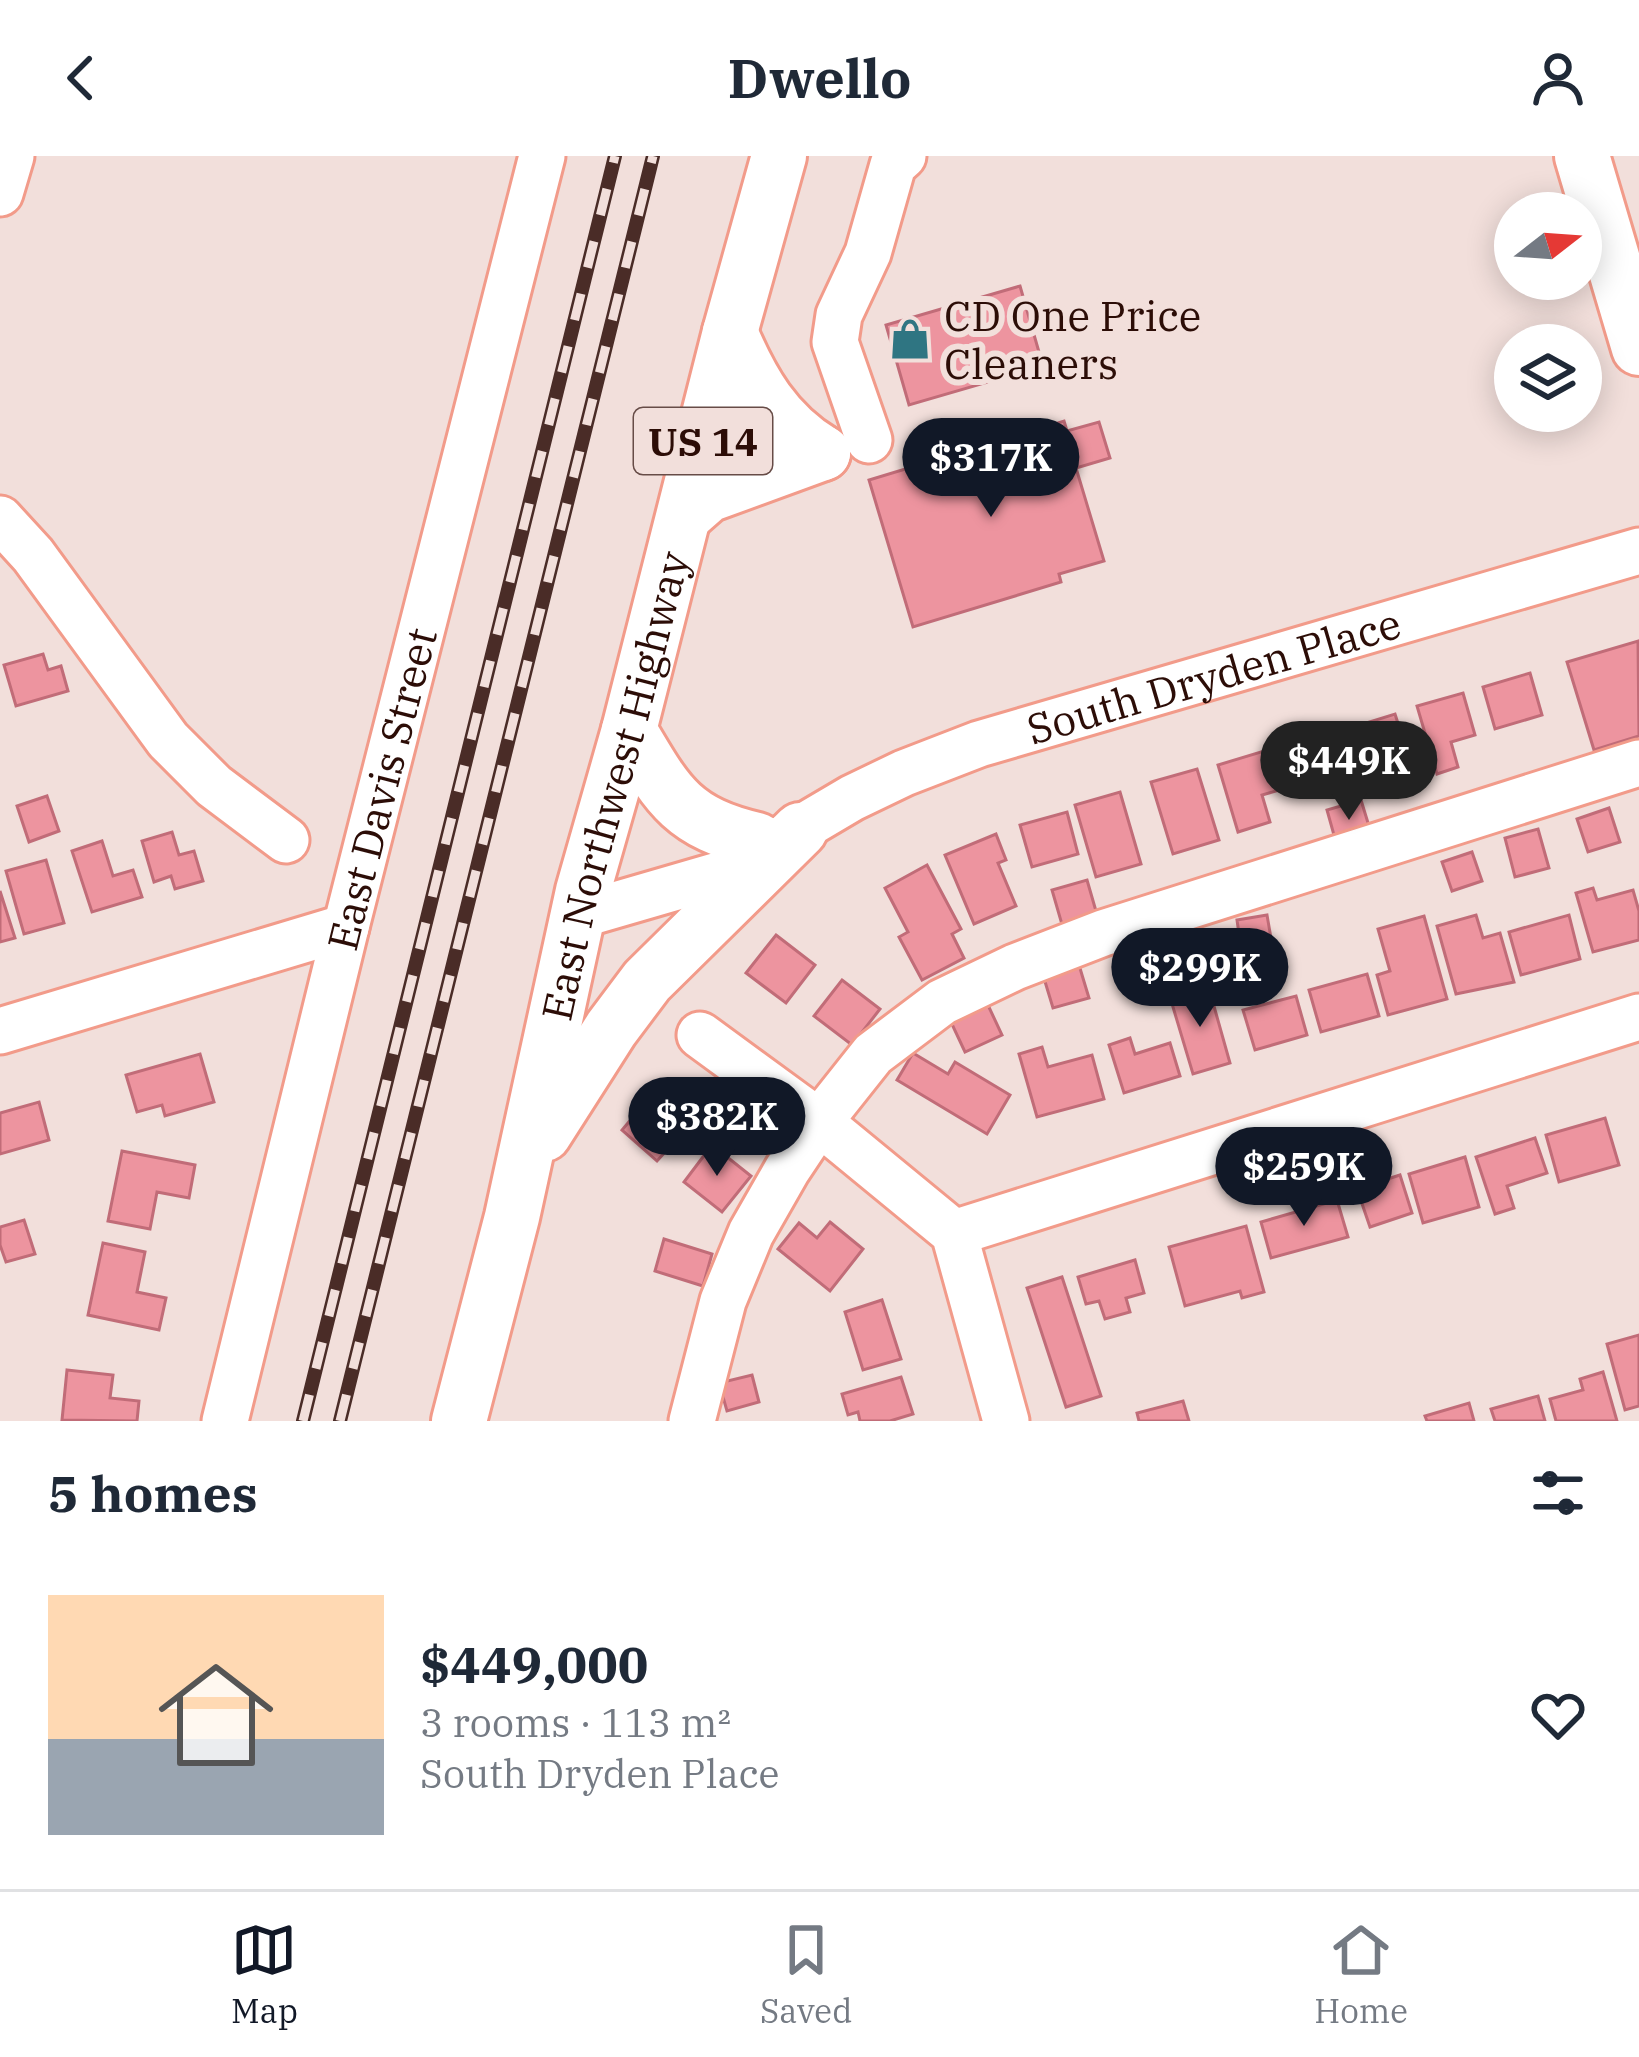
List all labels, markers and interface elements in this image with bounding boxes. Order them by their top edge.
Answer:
text: Dwello [728,43,911,113]
icon: back [48,45,114,111]
icon: person [1525,45,1591,111]
north arrow [1494,192,1602,300]
map controls [1494,192,1602,432]
place label: CD One Price Cleaners [944,288,1201,391]
shop icon: CD One Price Cleaners [887,316,933,362]
button: layers [1494,324,1602,432]
road number: US 14 [634,408,772,474]
pin: $317K [907,418,1075,520]
text: $317K [929,431,1053,482]
street label: East Northwest Highway [528,545,701,1025]
street label: South Dryden Place [1020,595,1407,756]
street label: East Davis Street [314,622,448,956]
pin: $449K [1265,721,1433,823]
text: $449K [1287,734,1411,785]
pin: $299K [1116,928,1284,1030]
text: $299K [1138,941,1262,992]
pin: $382K [633,1077,801,1179]
text: $382K [655,1090,779,1141]
pin: $259K [1220,1127,1388,1229]
text: $259K [1242,1140,1366,1191]
text: 5 homes [48,1460,258,1526]
icon: filters [1525,1460,1591,1526]
text: $449,000 [420,1631,648,1697]
icon: home [144,1643,288,1787]
icon: heart [1525,1682,1591,1748]
text: 3 rooms · 113 m² [420,1697,731,1748]
text: South Dryden Place [420,1748,779,1799]
tab: Map [231,1917,298,2032]
tab: Saved [760,1917,852,2032]
tab: Home [1314,1917,1408,2032]

